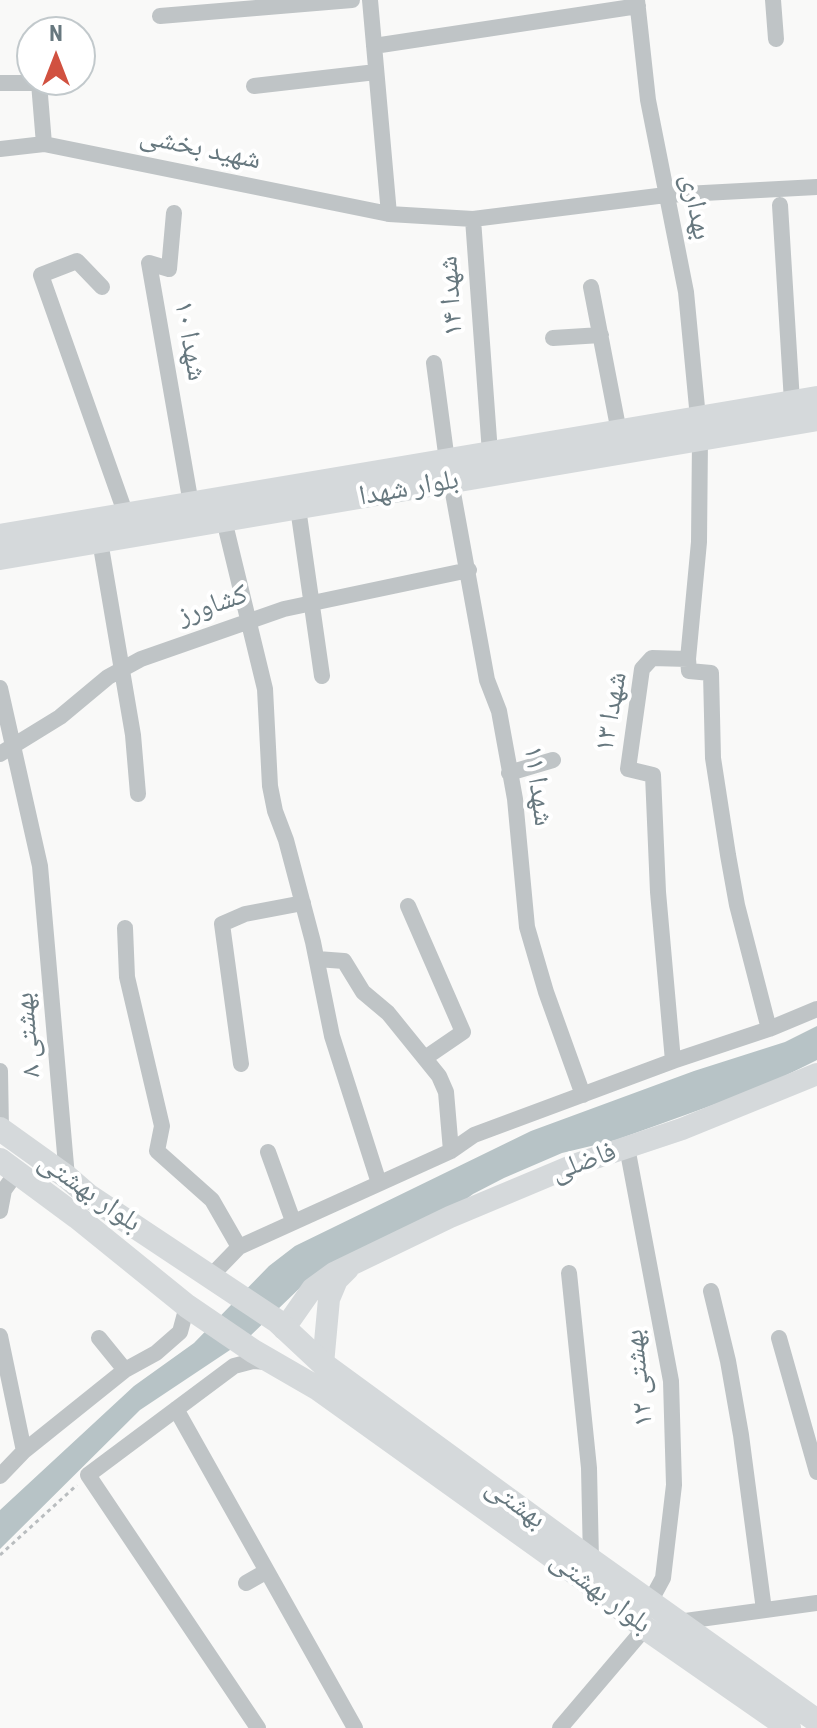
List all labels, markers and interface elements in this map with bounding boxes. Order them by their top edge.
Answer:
north arrow [16,16,96,96]
text: N [49,21,63,46]
street label: شهید بخشی [136,120,264,178]
street label: بهداری [672,171,718,243]
street label: شهدا ۱۴ [432,255,472,337]
street label: شهدا ۱۰ [165,298,213,384]
street label: بلوار شهدا [357,464,461,514]
street label: کشاورز [173,578,253,634]
street label: شهدا ۱۳ [588,669,636,755]
street label: شهدا ۱۱ [515,744,559,828]
street label: بهشتی ۸ [9,991,49,1079]
street label: فاضلی [547,1136,621,1190]
street label: بلوار بهشتی [31,1145,147,1241]
street label: بهشتی ۱۲ [618,1328,662,1428]
street label: بهشتی [478,1471,552,1537]
street label: بلوار بهشتی [543,1544,657,1642]

